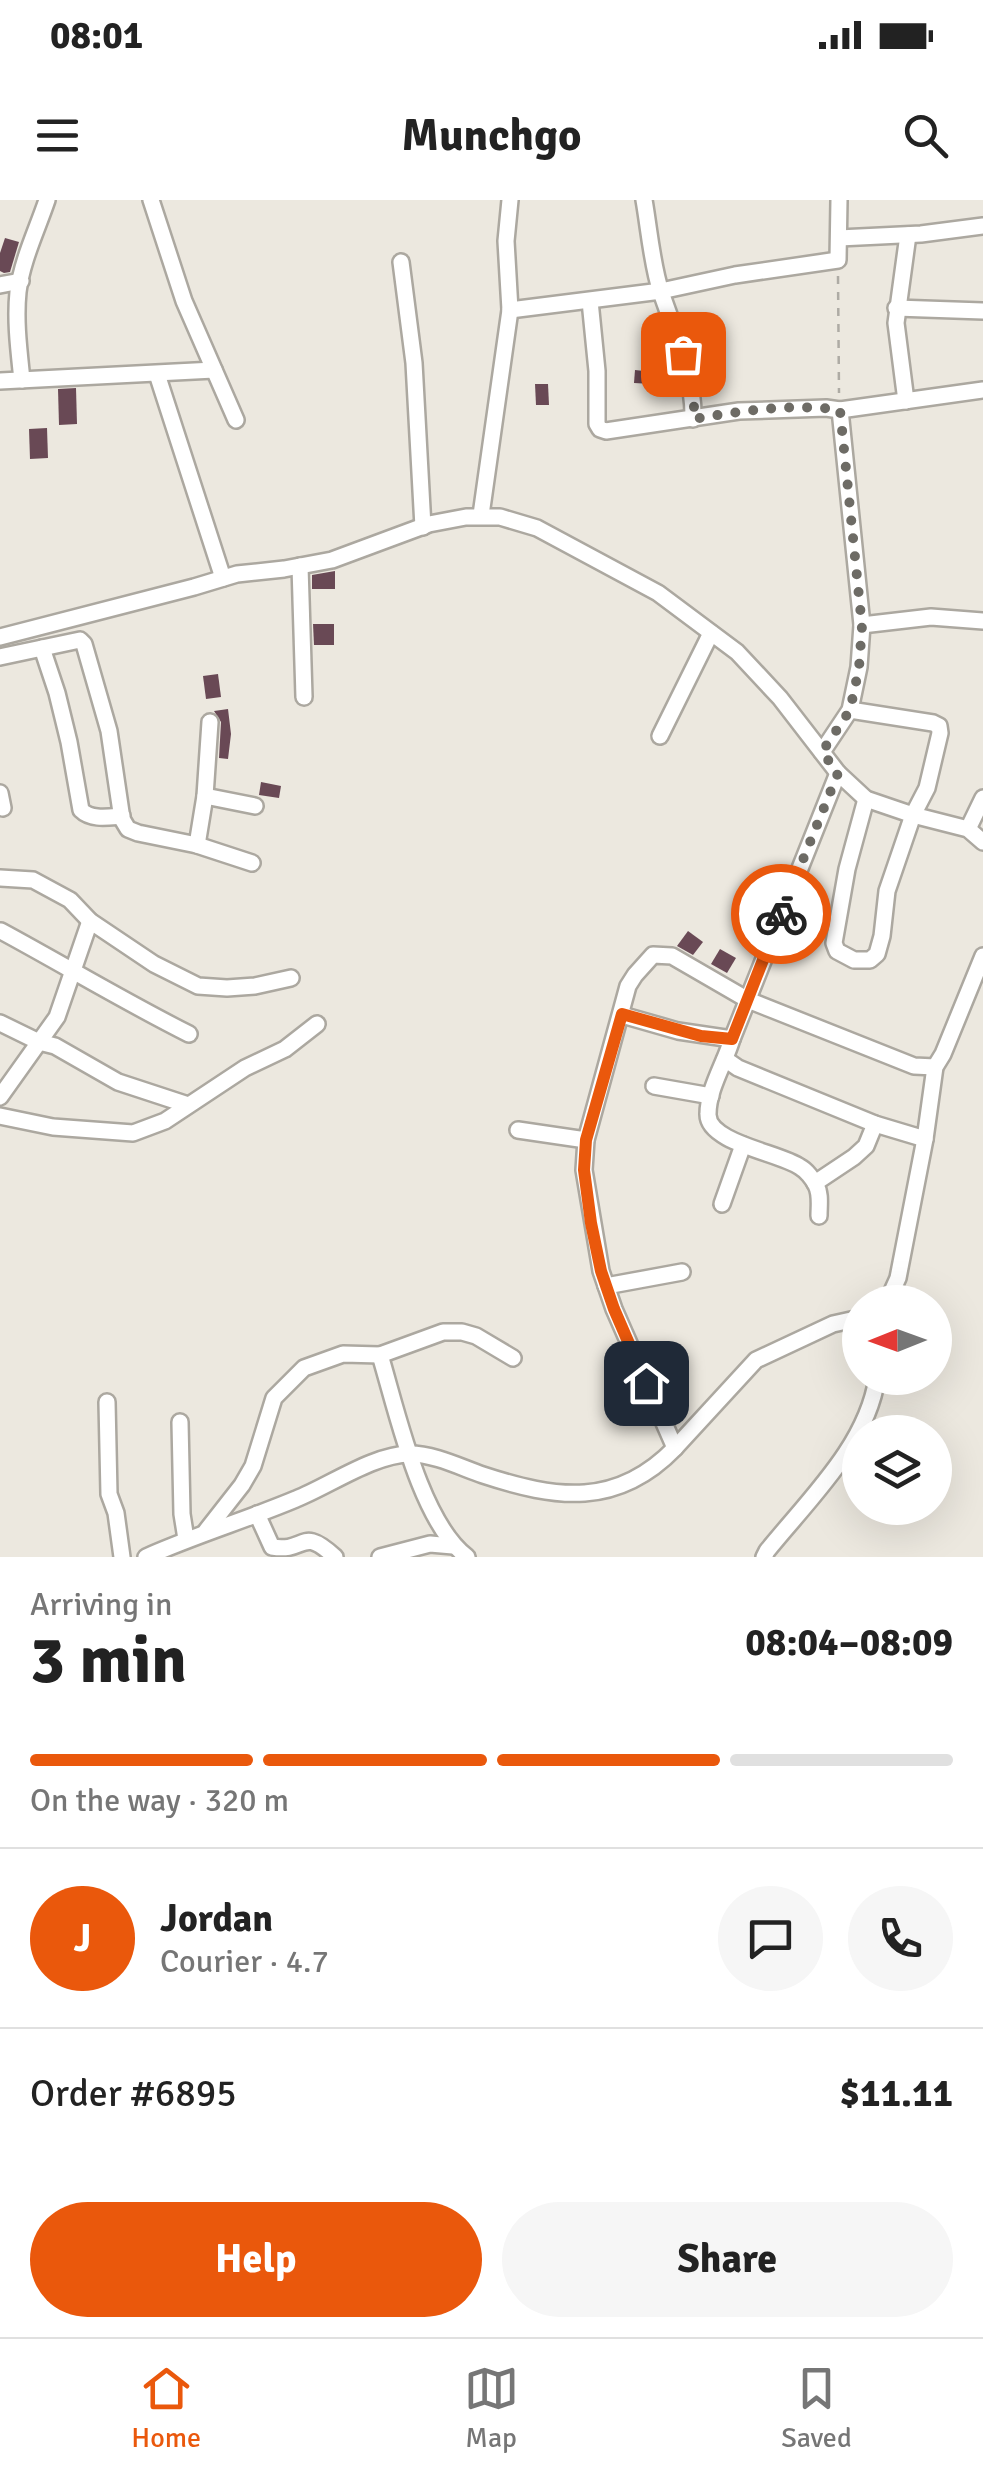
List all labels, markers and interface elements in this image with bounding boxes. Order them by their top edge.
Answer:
text: 08:01 [50,12,143,59]
icon: menu [30,108,85,163]
text: Munchgo [401,108,582,163]
icon: search [898,108,953,163]
pin [641,312,726,397]
icon: bag [656,327,711,382]
courier [731,864,831,964]
icon: bike [754,887,809,942]
north arrow [842,1285,952,1395]
map controls [842,1285,952,1525]
pin [604,1341,689,1426]
icon: home [619,1356,674,1411]
button: layers [842,1415,952,1525]
text: Arriving in [30,1585,172,1624]
text: 08:04–08:09 [745,1619,953,1666]
text: 3 min [30,1621,187,1701]
text: On the way · 320 m [30,1781,289,1820]
button: chat [718,1886,823,1991]
button: phone [848,1886,953,1991]
text: Jordan [160,1895,273,1942]
text: J [74,1915,91,1962]
text: Courier · 4.7 [160,1942,329,1981]
text: Order #6895 [30,2070,237,2117]
text: $11.11 [840,2070,953,2117]
button: Help [30,2202,482,2317]
button: Share [502,2202,953,2317]
tab: Home [131,2361,201,2455]
tab: Map [464,2361,519,2455]
tab: Saved [781,2361,852,2455]

